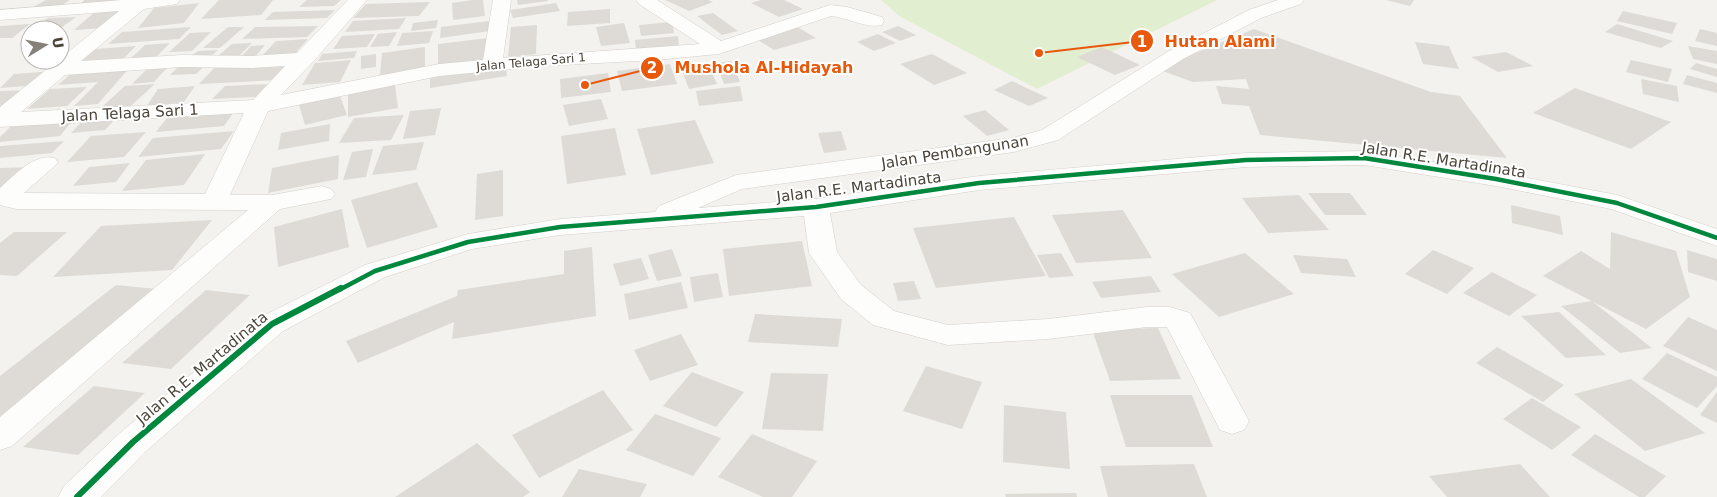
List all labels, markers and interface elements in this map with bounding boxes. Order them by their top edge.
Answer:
north arrow [20,20,70,70]
callout: Hutan Alami [1129,26,1285,57]
text: Hutan Alami [1164,32,1276,51]
text: 1 [1137,33,1147,51]
text: U [49,36,67,50]
street label: Jalan Telaga Sari 1 [475,50,586,74]
callout: Mushola Al-Hidayah [640,52,864,83]
text: Mushola Al-Hidayah [675,58,853,77]
text: 2 [647,59,657,77]
street label: Jalan Telaga Sari 1 [60,100,199,126]
street label: Jalan Pembangunan [879,131,1030,173]
street label: Jalan R.E. Martadinata [1360,138,1527,182]
street label: Jalan R.E. Martadinata [775,168,942,206]
street label: Jalan R.E. Martadinata [132,308,271,429]

